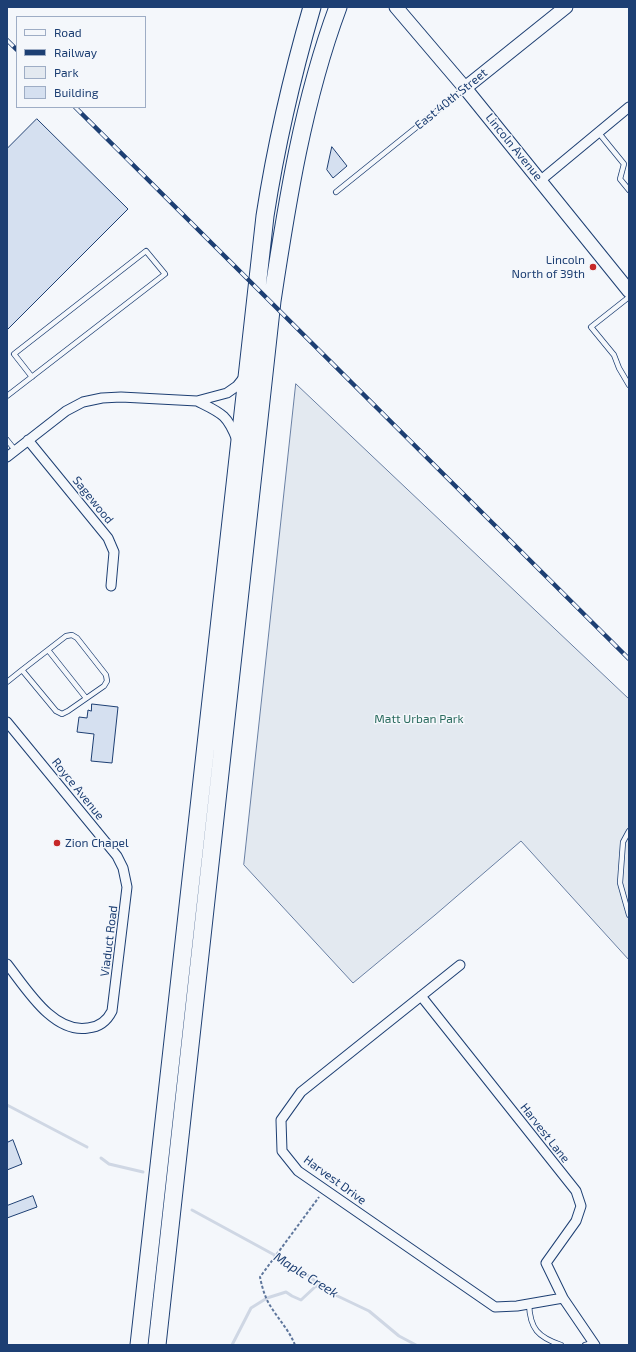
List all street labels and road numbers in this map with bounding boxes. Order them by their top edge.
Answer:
street label: East 40th Street [412,65,490,133]
street label: Lincoln Avenue [483,111,545,183]
street label: Sagewood [70,473,116,527]
street label: Royce Avenue [49,755,107,823]
street label: Viaduct Road [98,905,120,977]
street label: Harvest Lane [517,1100,573,1166]
street label: Harvest Drive [301,1152,369,1208]

